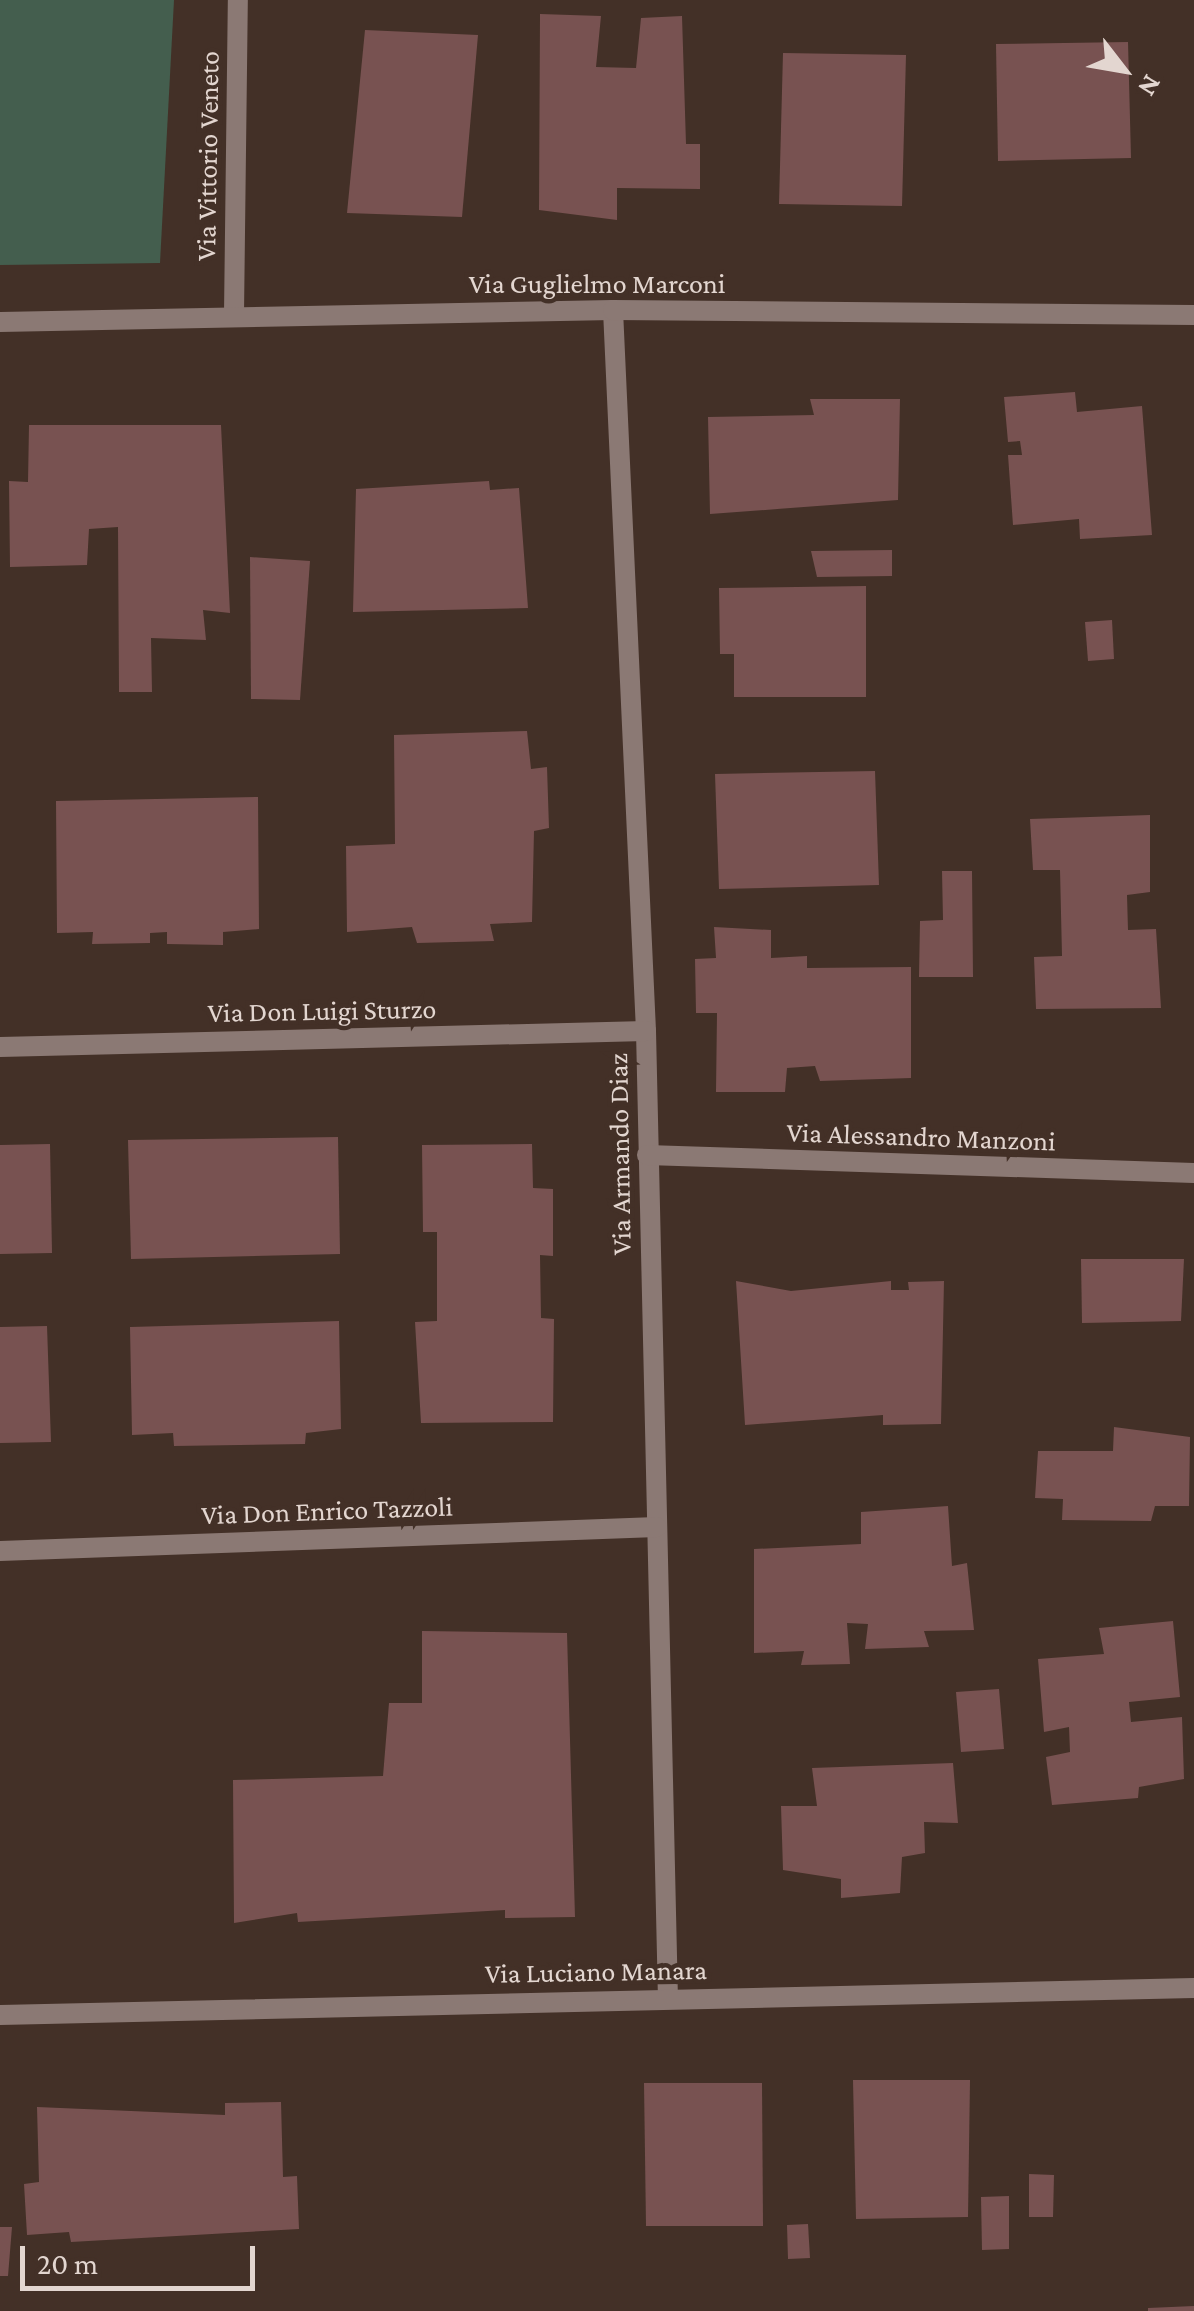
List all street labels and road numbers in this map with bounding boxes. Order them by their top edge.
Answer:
street label: Via Vittorio Veneto [189,51,227,261]
street label: Via Guglielmo Marconi [469,267,725,301]
street label: Via Don Luigi Sturzo [207,992,437,1030]
street label: Via Armando Diaz [601,1053,639,1255]
street label: Via Alessandro Manzoni [786,1116,1056,1158]
street label: Via Don Enrico Tazzoli [201,1490,453,1532]
street label: Via Luciano Manara [485,1953,707,1991]

